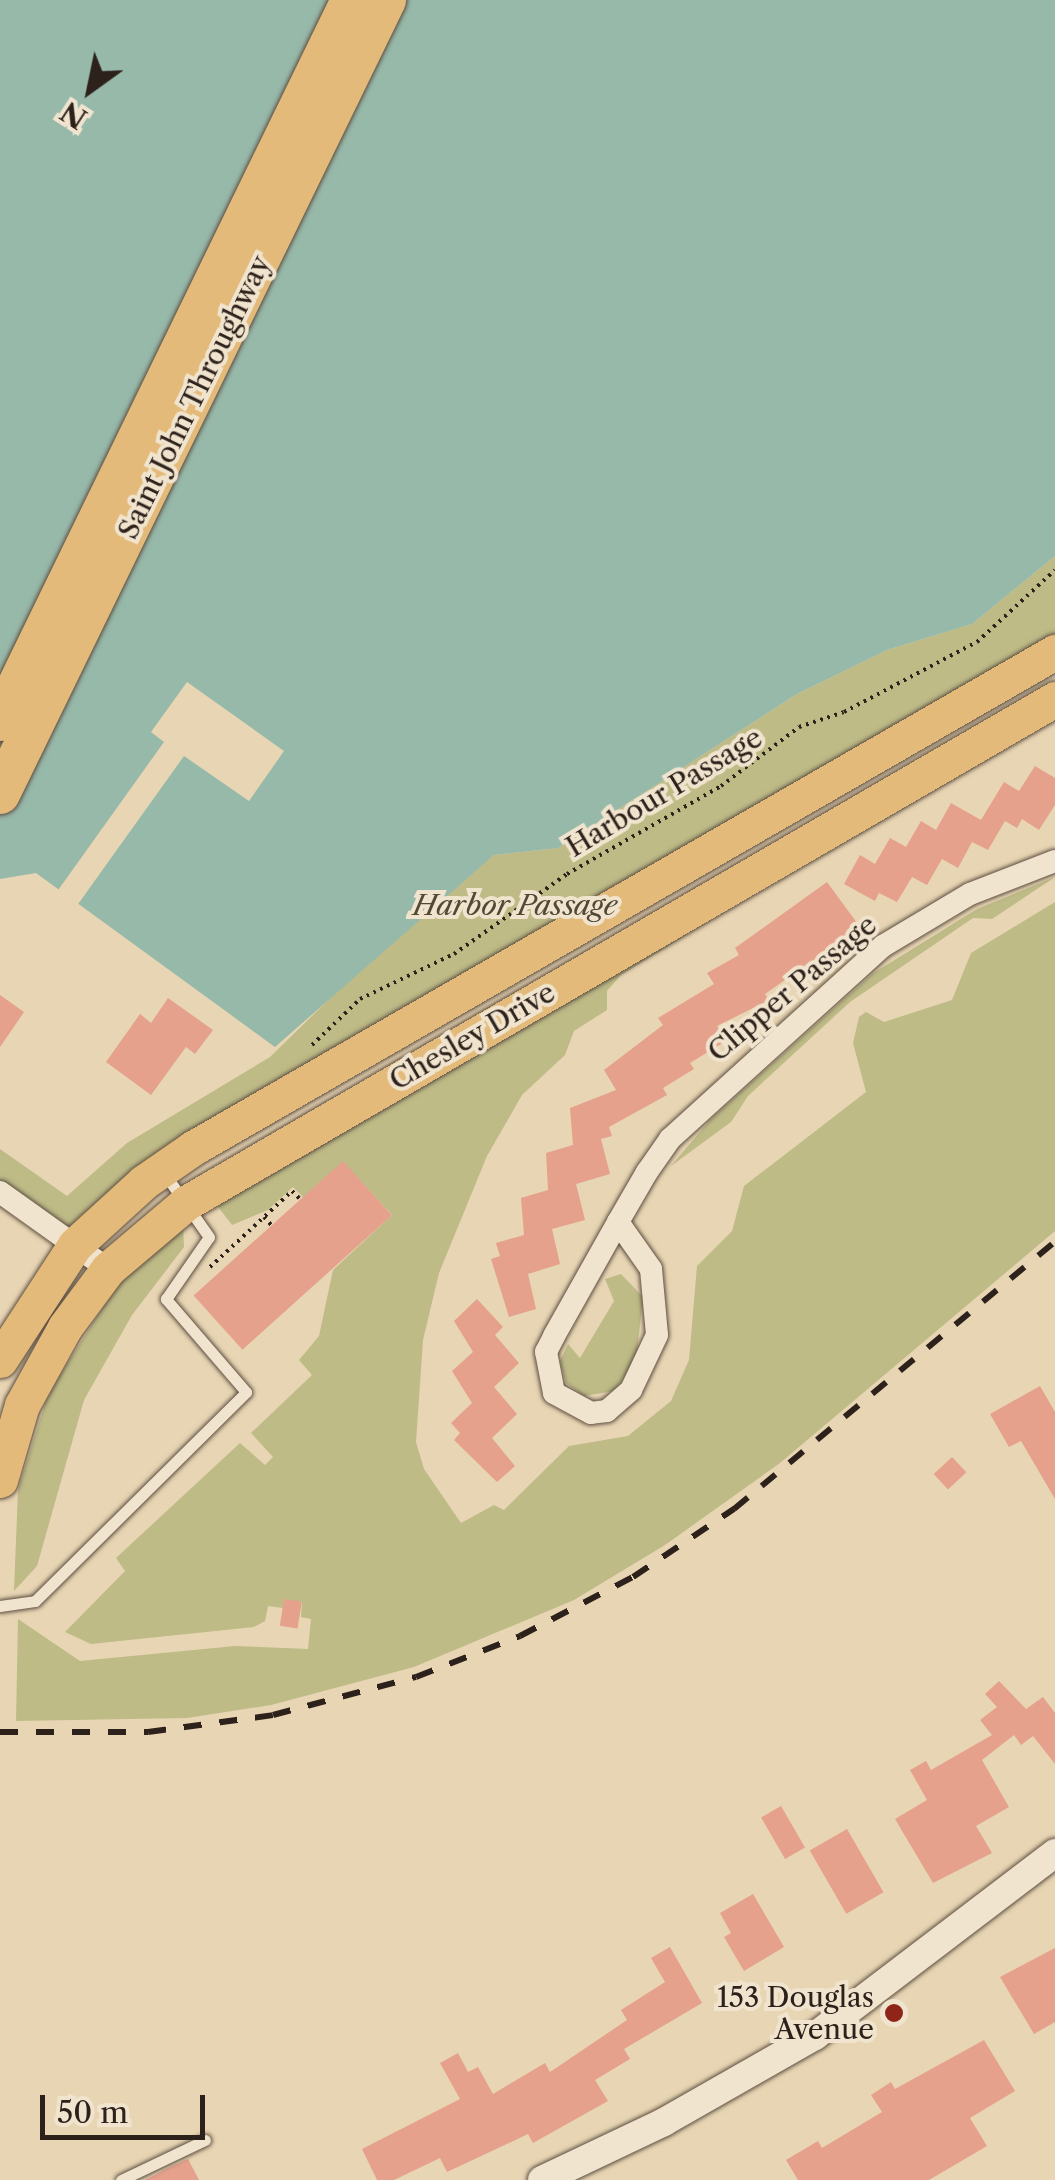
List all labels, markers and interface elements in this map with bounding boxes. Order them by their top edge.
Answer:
north arrow [40,40,140,140]
text: N [54,94,93,136]
street label: Saint John Throughway [111,249,277,545]
street label: Harbour Passage [560,720,768,864]
park label: Harbor Passage [413,888,617,922]
street label: Clipper Passage [701,908,883,1068]
street label: Chesley Drive [383,975,561,1097]
place label: 153 Douglas Avenue [717,1980,874,2046]
marker: 153 Douglas Avenue [883,2002,905,2024]
scale bar [45,2075,210,2137]
text: 50 m [57,2094,128,2131]

